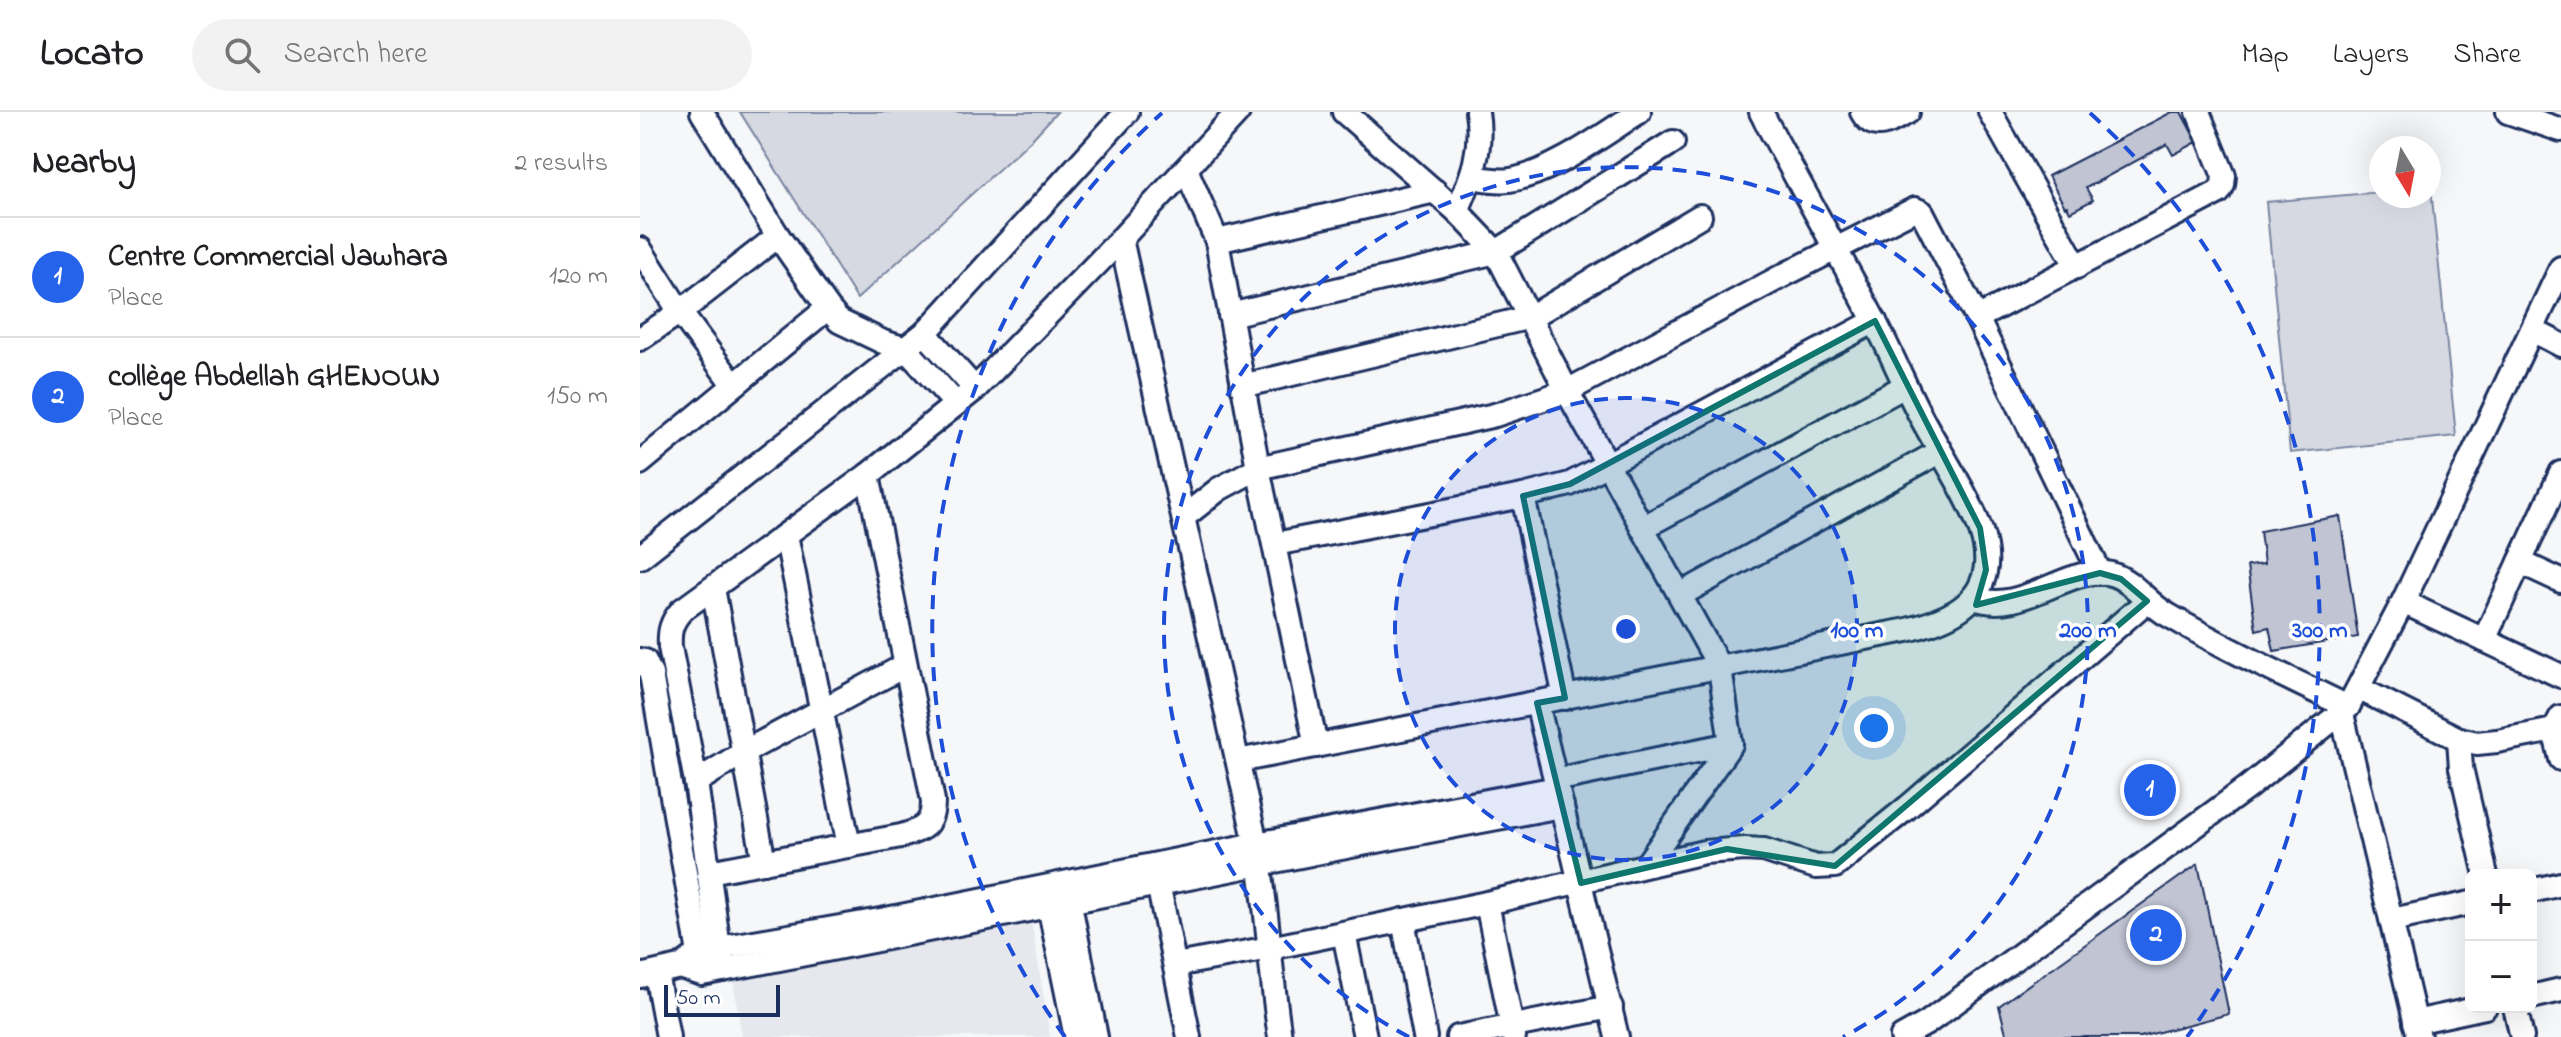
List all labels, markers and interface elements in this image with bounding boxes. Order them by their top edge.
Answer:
search box [192,19,752,91]
text: Locato [40,27,144,83]
icon: search [220,33,264,77]
text: Search here [284,33,427,77]
text: Map [2241,35,2289,76]
text: Layers [2333,35,2409,76]
text: Share [2453,35,2521,76]
north arrow [2369,136,2441,208]
text: Nearby [32,139,136,189]
text: 2 results [515,145,608,183]
text: Centre Commercial Jawhara [108,236,448,280]
text: 1 [54,258,62,296]
text: 120 m [549,258,608,296]
text: Place [108,280,163,318]
text: collège Abdellah GHENOUN [108,356,440,400]
text: 2 [52,378,64,416]
text: 150 m [547,378,608,416]
text: Place [108,400,163,438]
text: 100 m [1831,614,1884,649]
text: 200 m [2058,614,2117,649]
text: 300 m [2291,614,2348,649]
centre of rings [1612,615,1640,643]
your location [1854,708,1894,748]
pin: 1 [2124,760,2176,820]
map controls [2465,869,2537,1013]
button: + [2465,869,2537,941]
pin: 2 [2130,905,2182,965]
button: − [2465,941,2537,1013]
scale bar [664,981,780,1017]
text: 50 m [676,983,721,1015]

